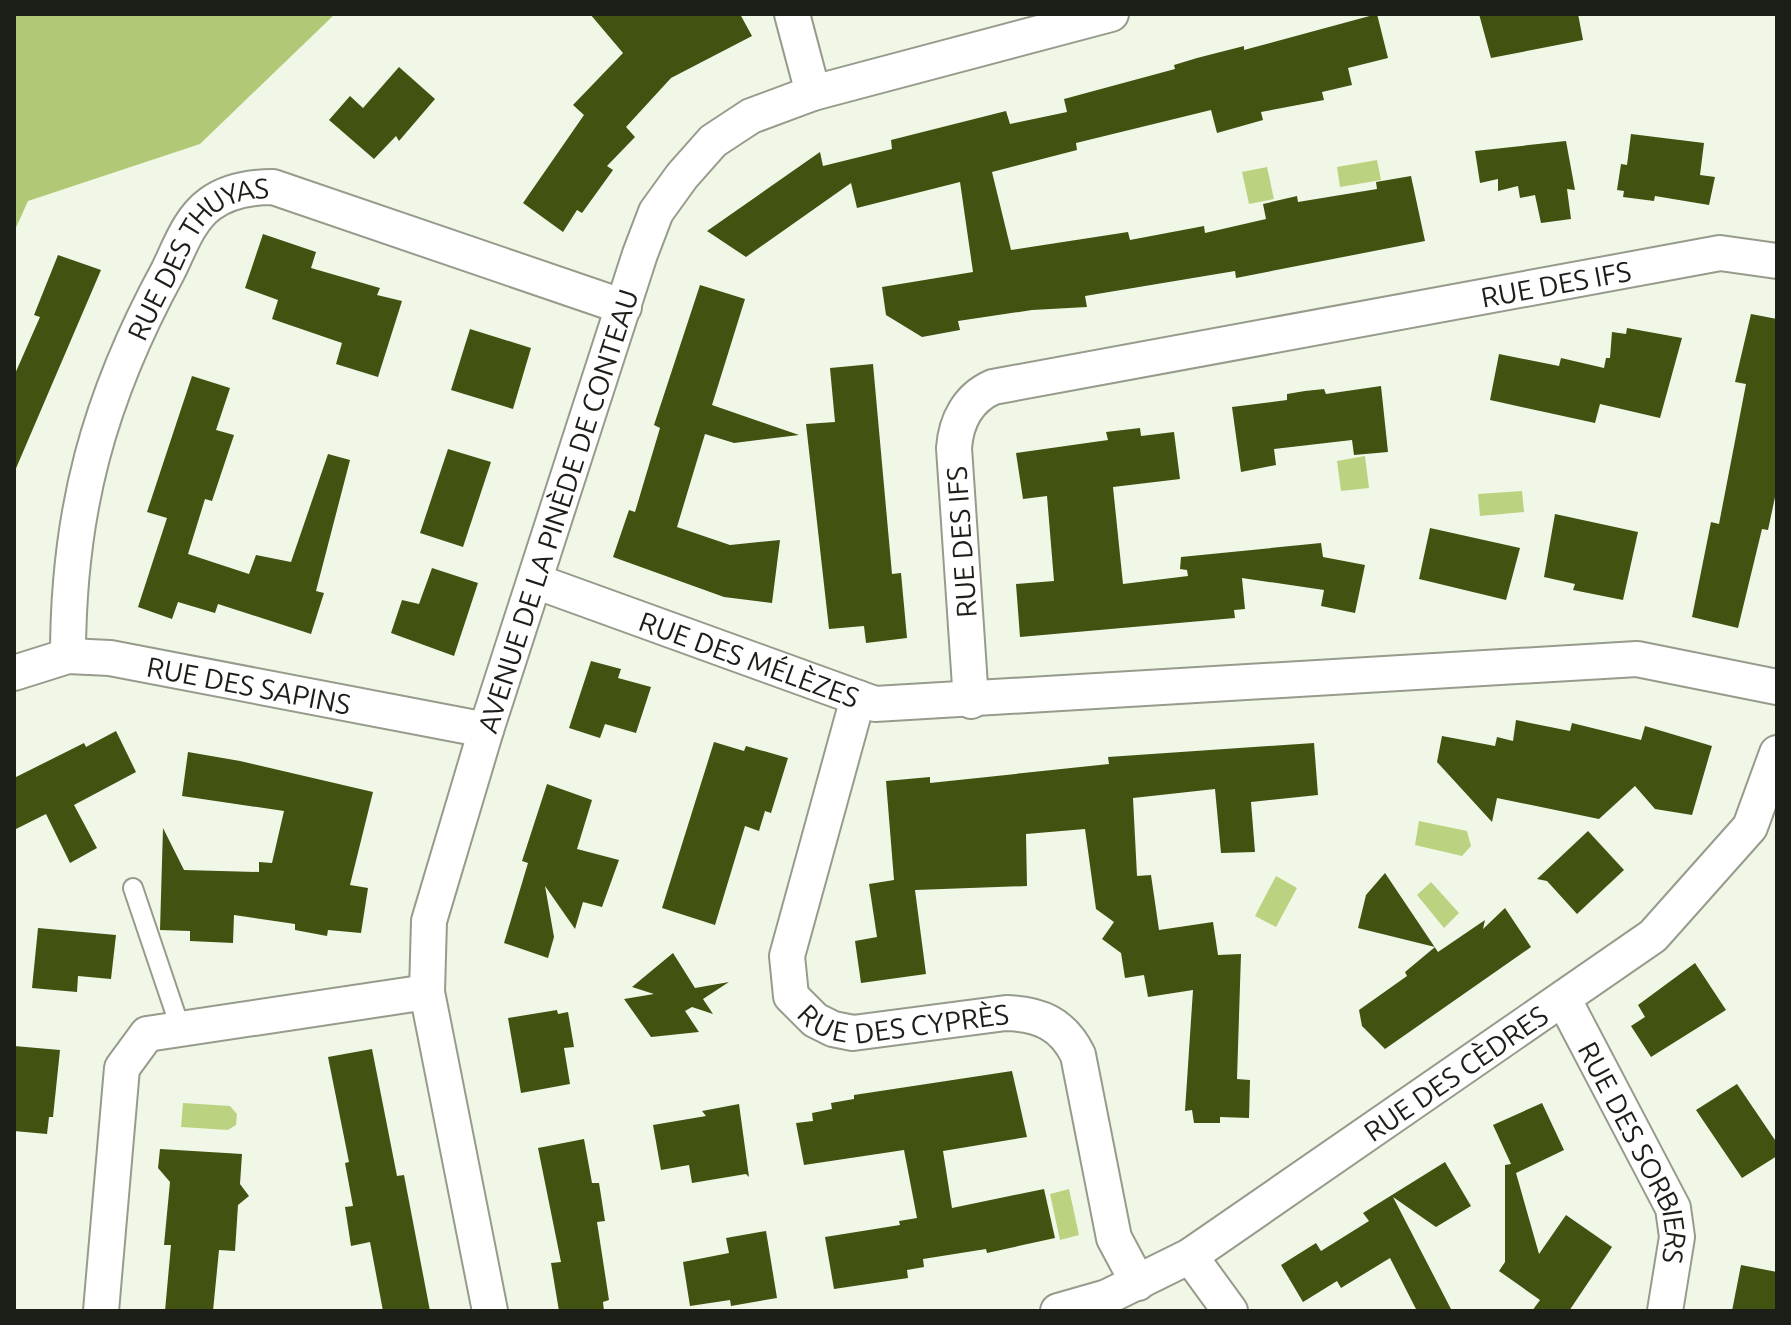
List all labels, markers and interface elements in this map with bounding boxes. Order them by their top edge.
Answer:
street label: RUE DES THUYAS [120,171,270,345]
street label: RUE DES IFS [1478,254,1633,312]
street label: AVENUE DE LA PINÈDE DE CONTEAU [471,285,643,736]
street label: RUE DES IFS [940,465,982,619]
street label: RUE DES MÉLÈZES [635,605,864,713]
street label: RUE DES SAPINS [144,650,353,719]
street label: RUE DES CYPRÈS [792,997,1010,1049]
street label: RUE DES CÈDRES [1358,999,1553,1147]
street label: RUE DES SORBIERS [1573,1036,1693,1266]

